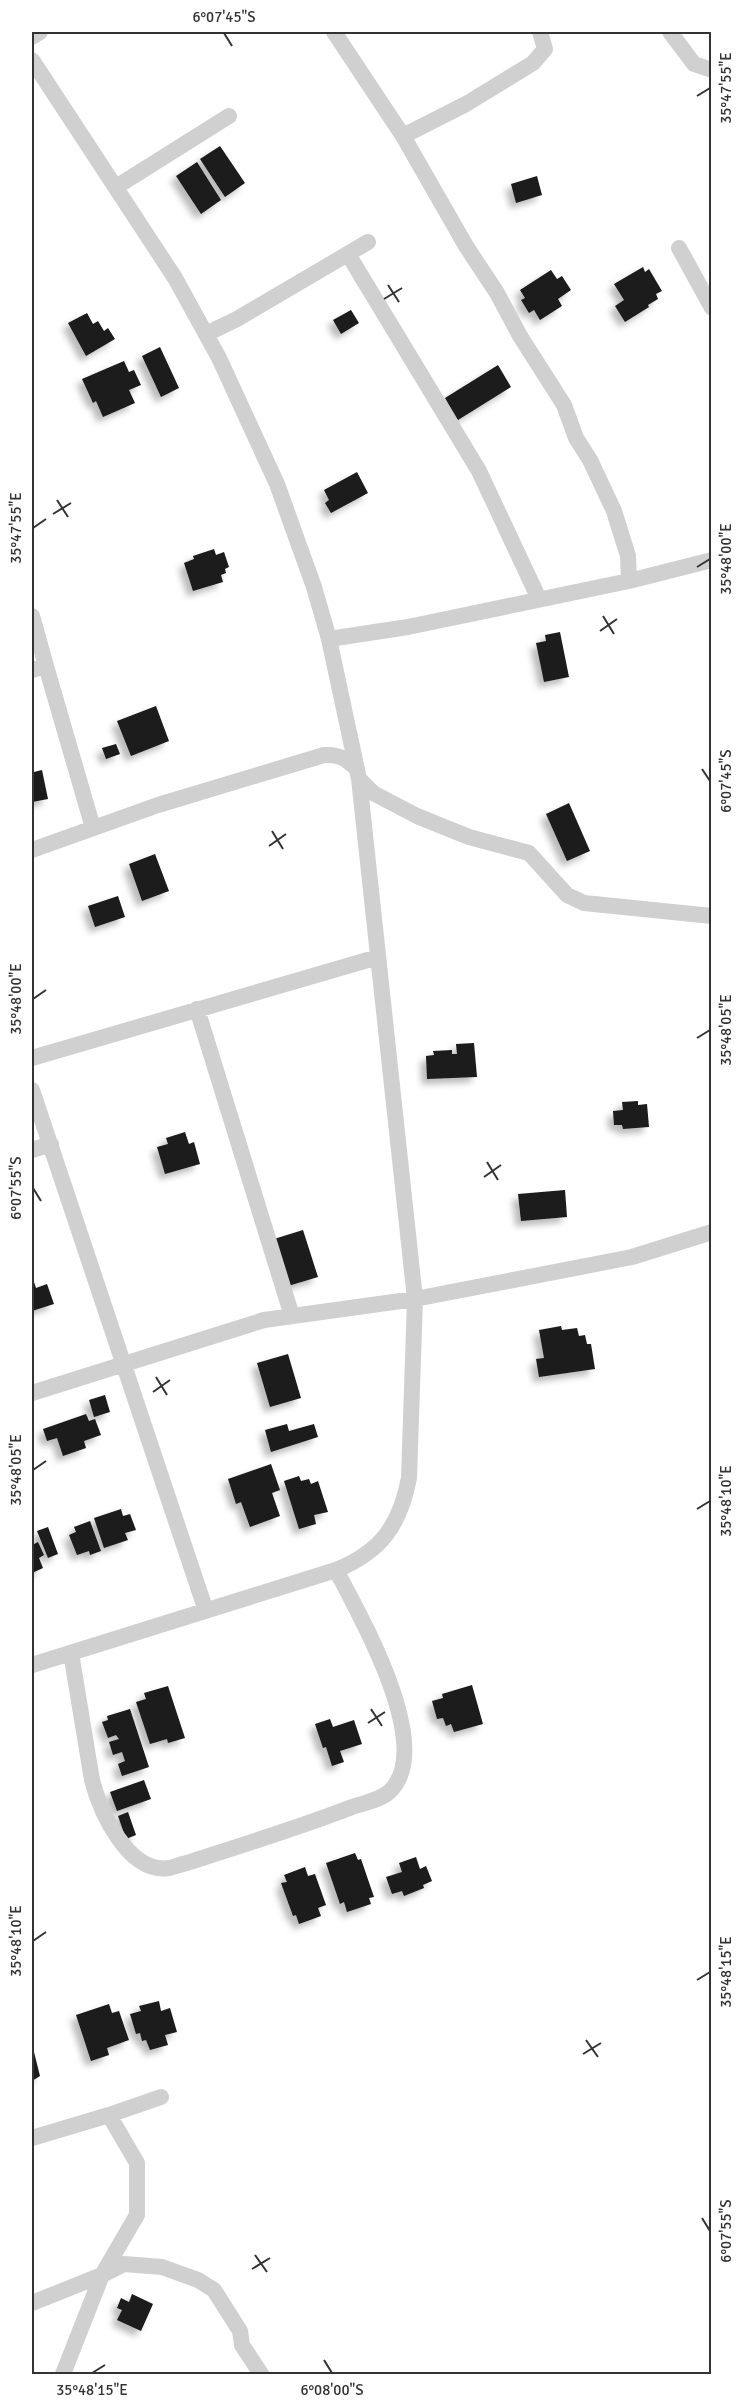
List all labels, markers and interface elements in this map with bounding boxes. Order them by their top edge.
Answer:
text: 6°07'45"S [192,8,256,26]
text: 35°47'55"E [717,52,735,124]
text: 35°47'55"E [7,492,25,564]
text: 35°48'00"E [717,523,735,595]
text: 6°07'45"S [717,749,735,813]
text: 35°48'00"E [7,963,25,1035]
text: 35°48'05"E [717,994,735,1066]
text: 6°07'55"S [7,1156,25,1220]
text: 35°48'05"E [7,1434,25,1506]
text: 35°48'10"E [717,1465,735,1537]
text: 35°48'10"E [7,1905,25,1977]
text: 35°48'15"E [717,1936,735,2008]
text: 6°07'55"S [717,2199,735,2263]
text: 35°48'15"E [56,2381,128,2399]
text: 6°08'00"S [300,2381,364,2399]

